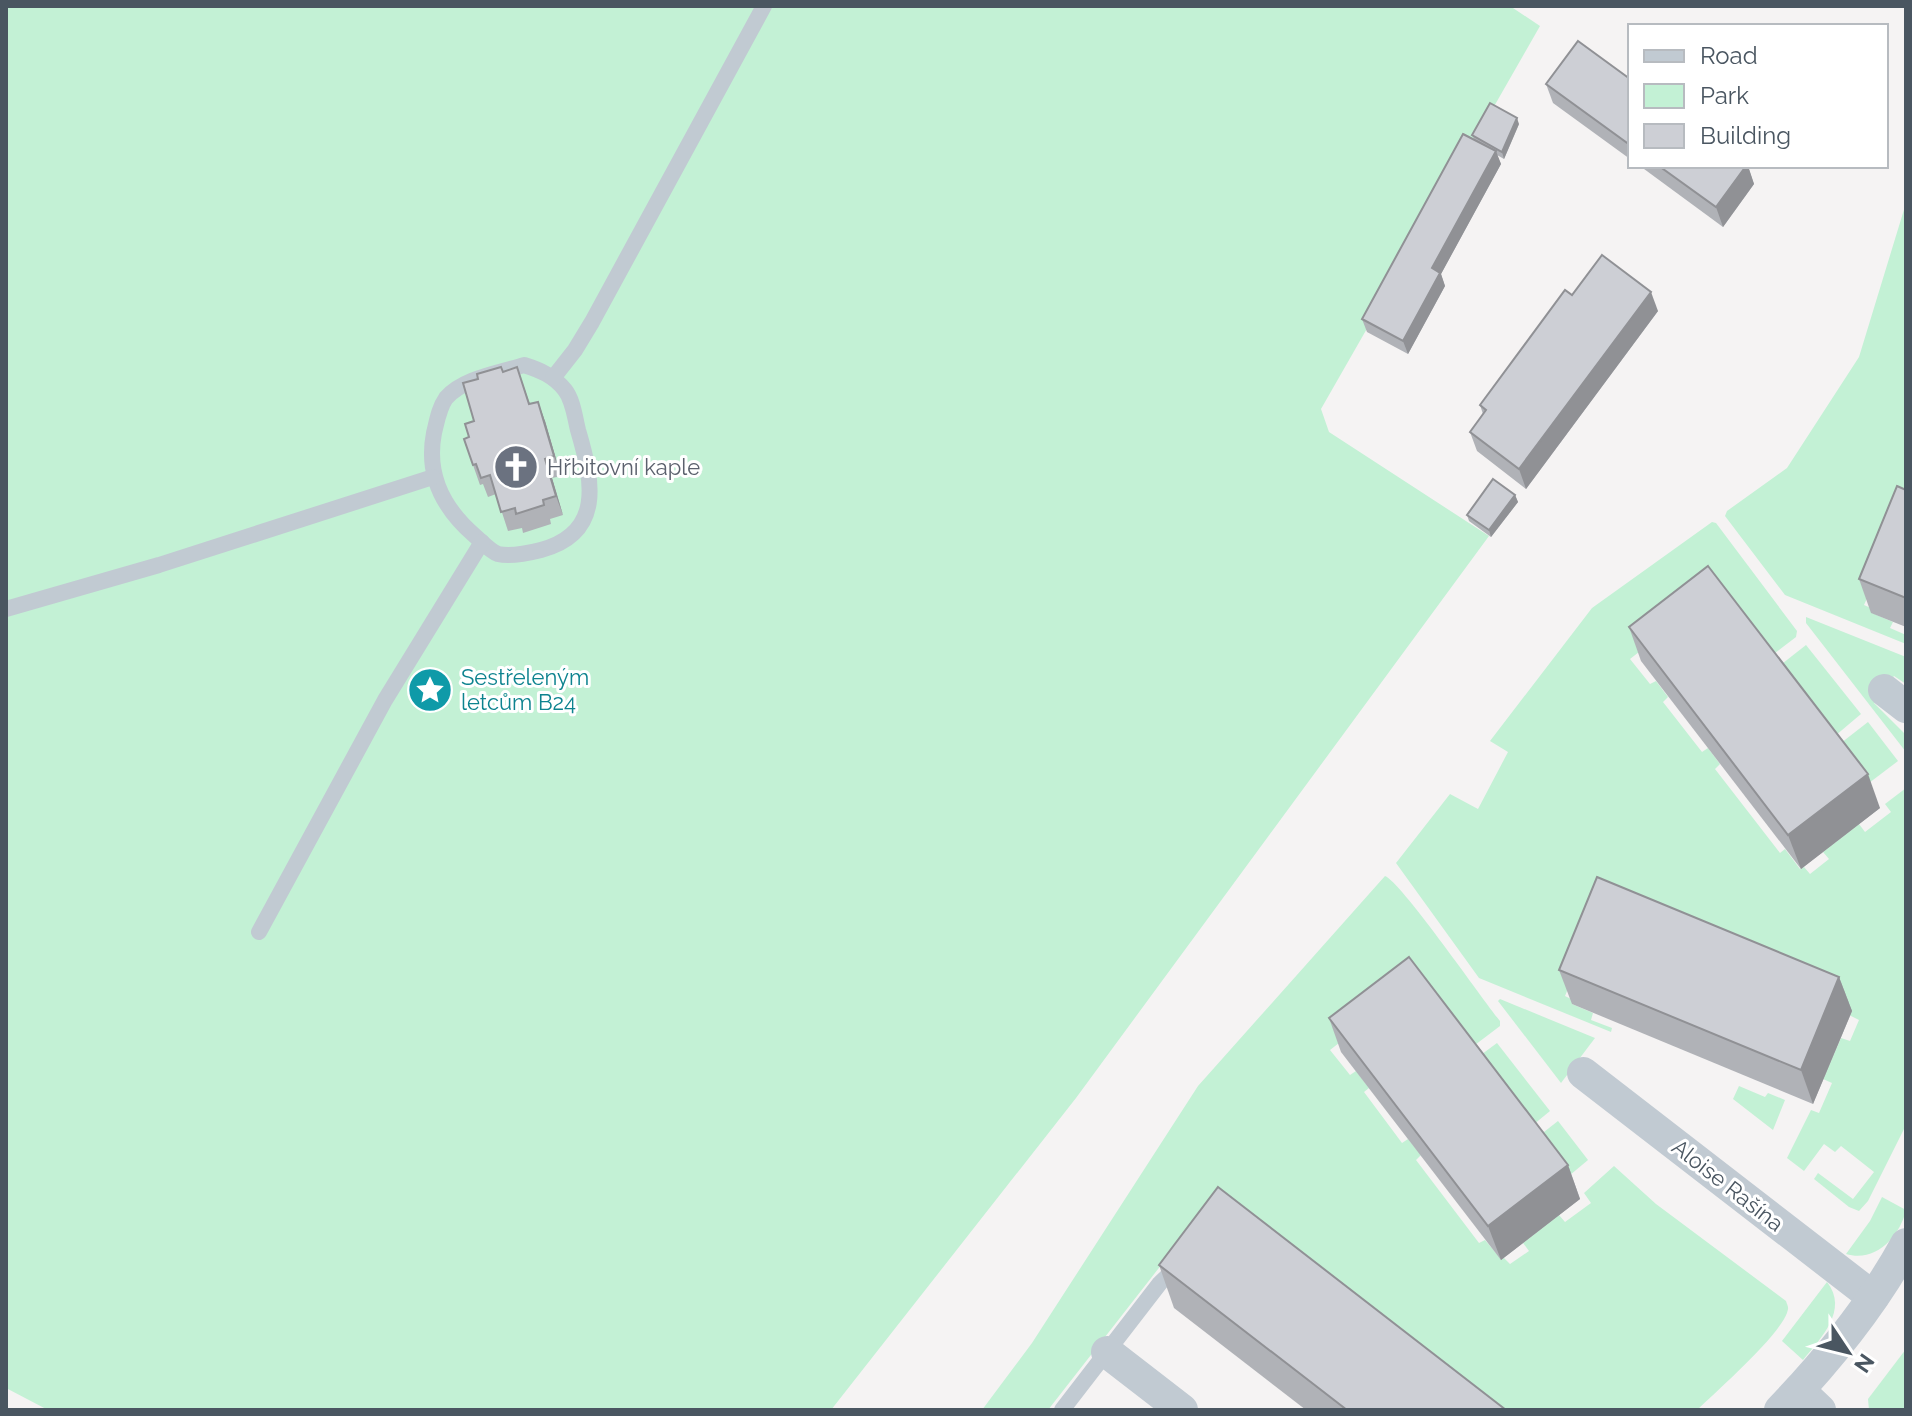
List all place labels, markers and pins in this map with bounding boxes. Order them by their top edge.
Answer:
church icon: Hřbitovní kaple [492,443,540,491]
place label: Hřbitovní kaple [547,454,700,480]
place label: Sestřeleným letcům B24 [461,664,589,715]
place icon: Sestřeleným letcům B24 [406,666,454,714]

